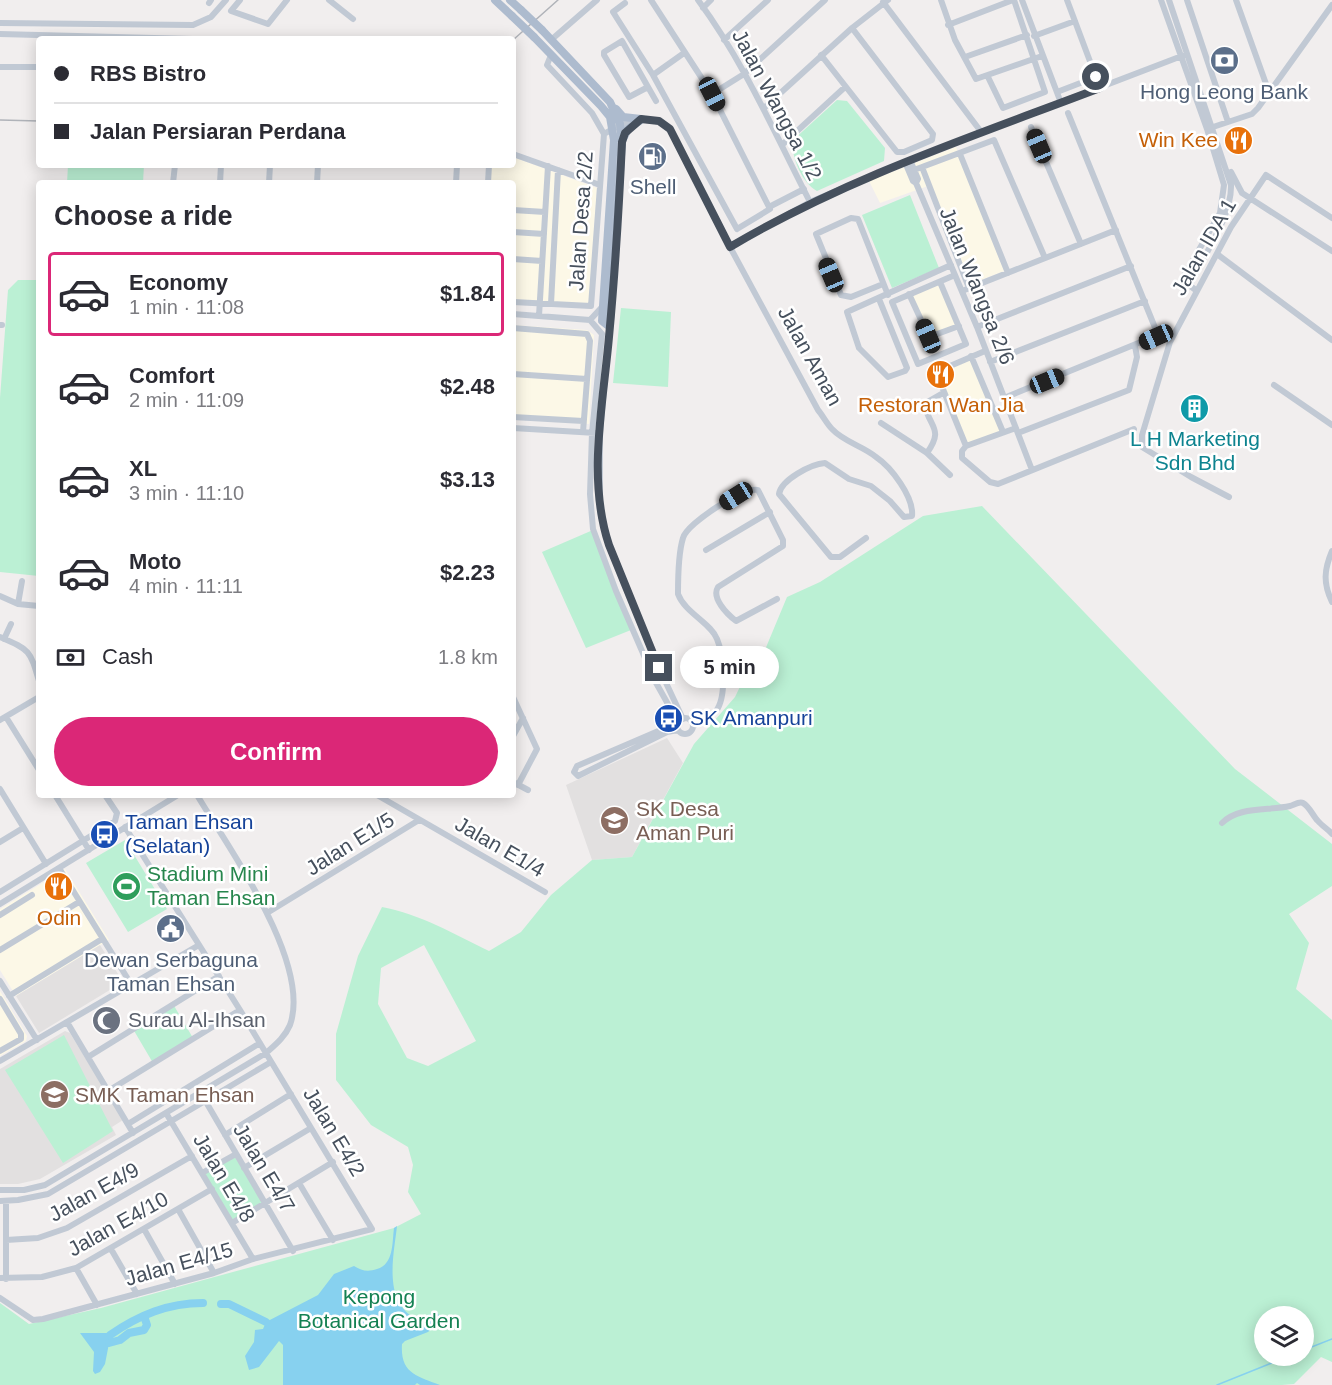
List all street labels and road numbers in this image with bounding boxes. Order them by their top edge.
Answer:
street label: Jalan Wangsa 1/2 [728,25,827,184]
street label: Jalan Desa 2/2 [564,150,597,292]
street label: Jalan IDA 1 [1167,194,1240,299]
street label: Jalan Wangsa 2/6 [935,204,1019,368]
street label: Jalan Aman [774,302,847,409]
street label: Jalan E1/5 [302,808,398,880]
street label: Jalan E1/4 [452,812,549,881]
street label: Jalan E4/2 [299,1083,370,1180]
street label: Jalan E4/7 [229,1119,300,1216]
street label: Jalan E4/8 [189,1129,260,1226]
street label: Jalan E4/9 [45,1157,143,1226]
street label: Jalan E4/10 [64,1187,172,1261]
street label: Jalan E4/15 [122,1237,235,1290]

